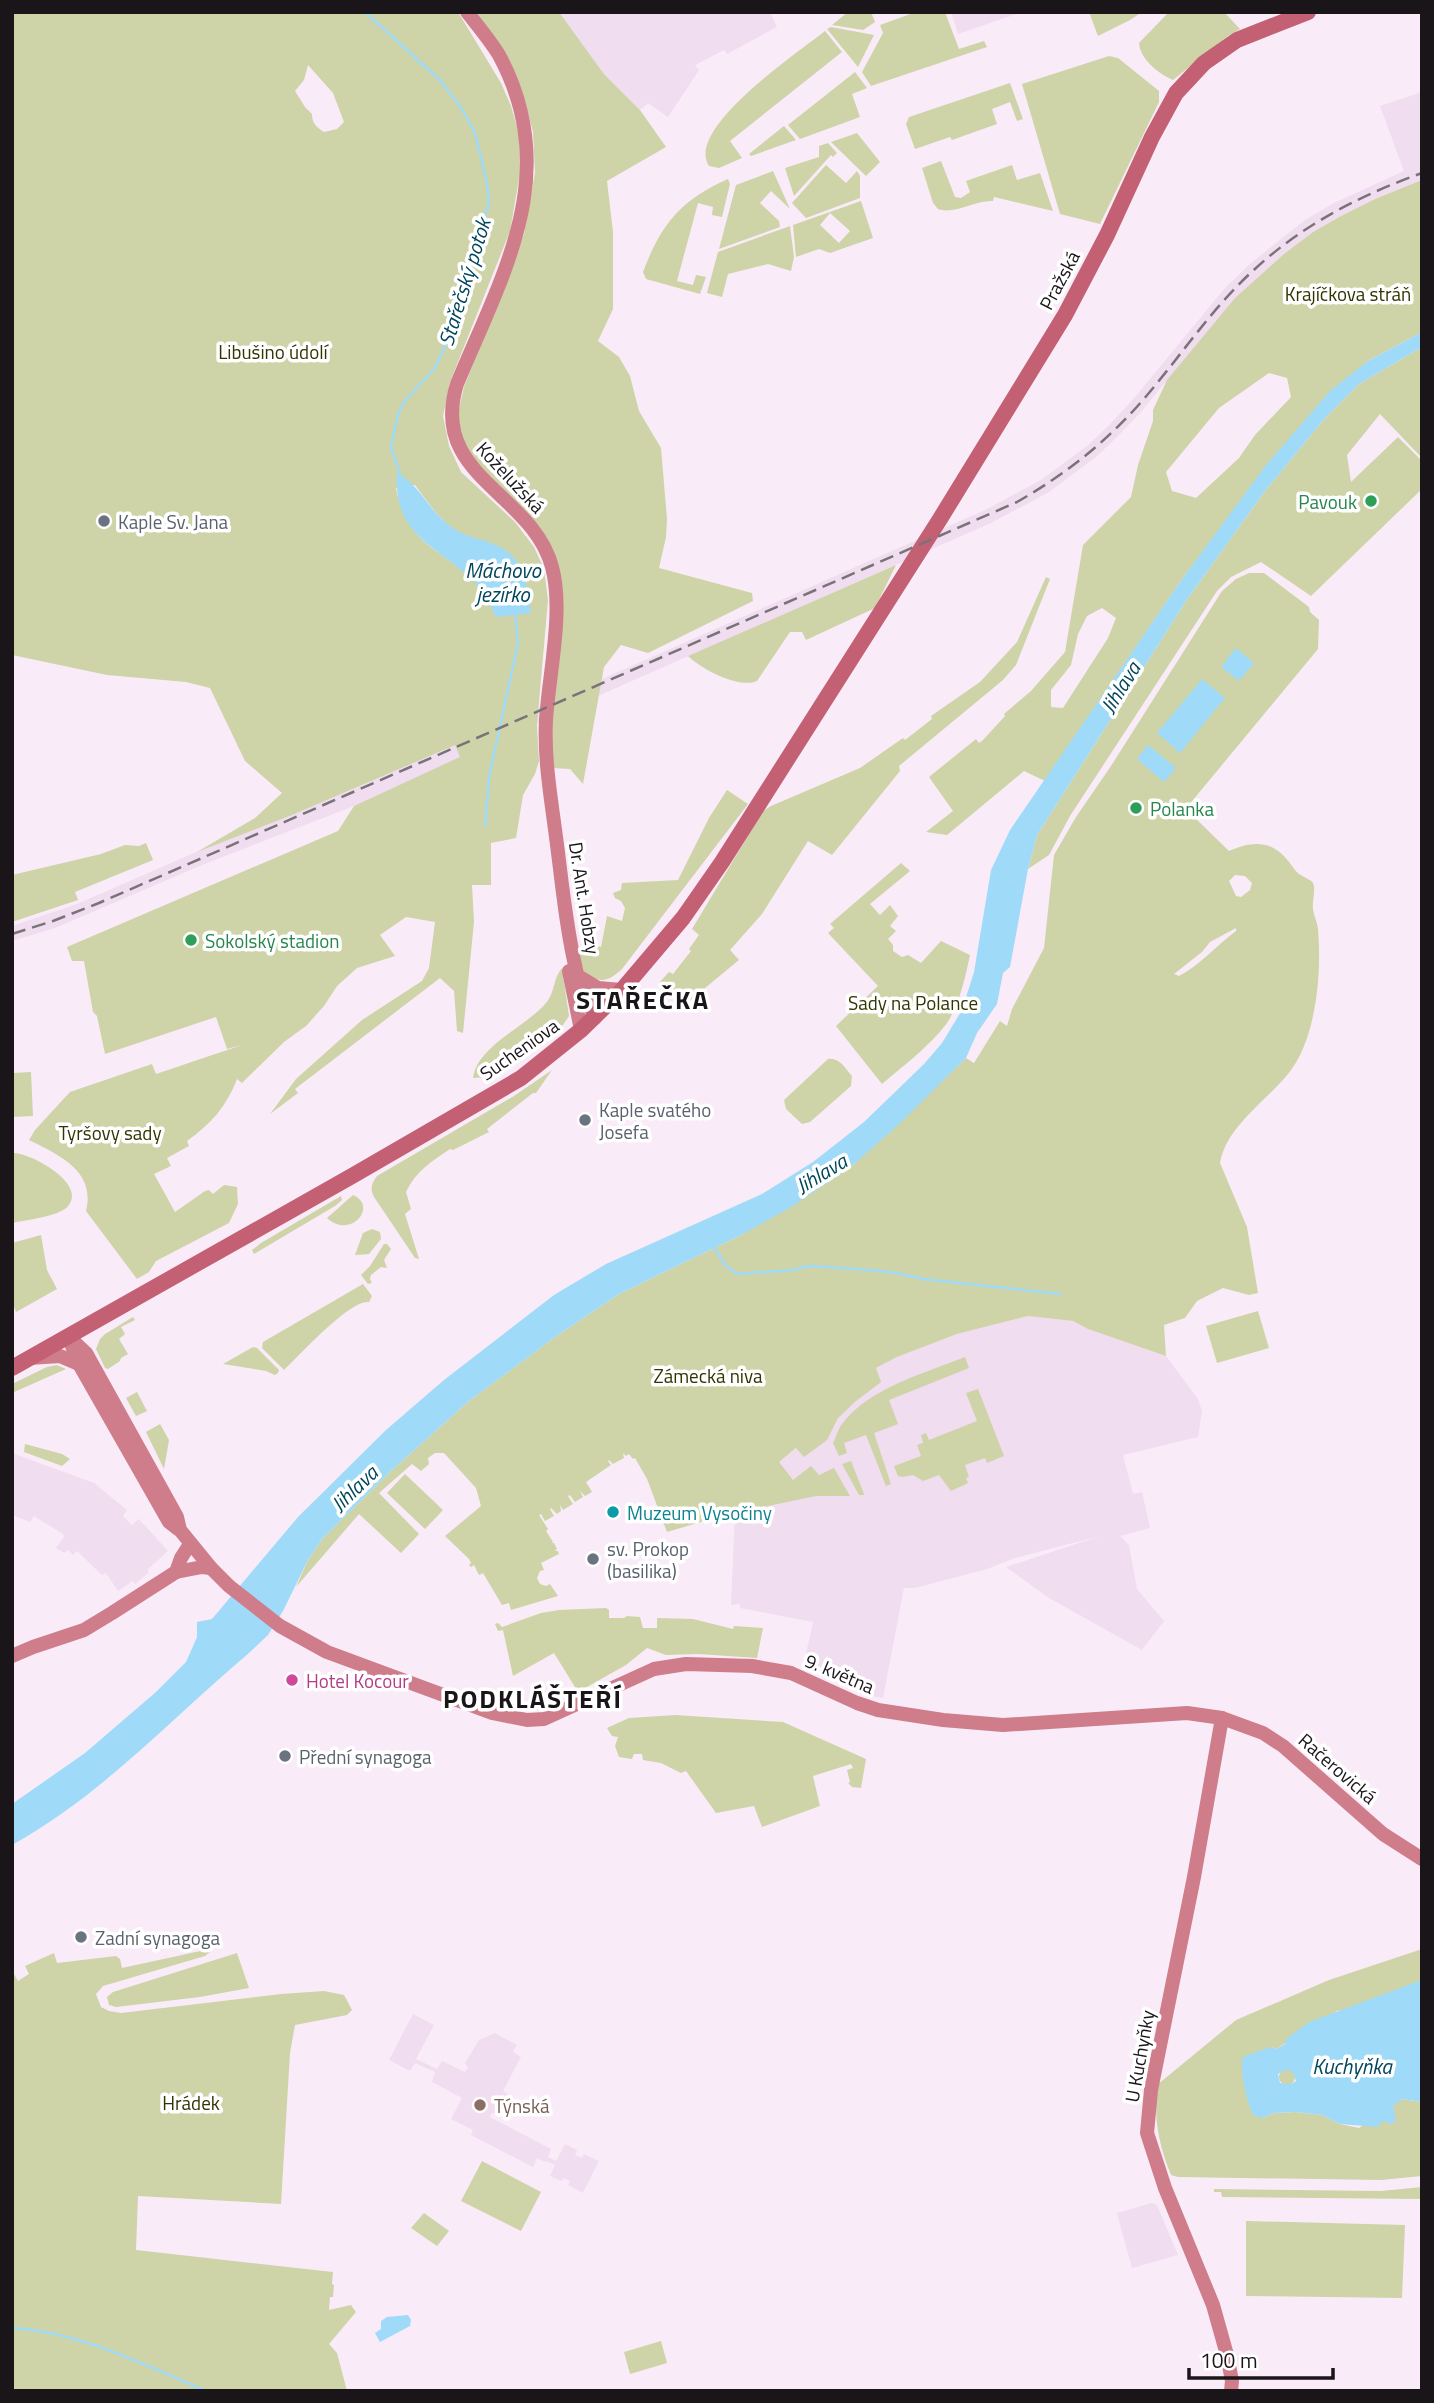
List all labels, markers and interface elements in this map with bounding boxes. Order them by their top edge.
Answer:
water label: Stařečský potok [429,212,499,350]
street label: Pražská [1031,245,1087,315]
park label: Krajíčkova stráň [1285,279,1411,308]
park label: Libušino údolí [218,337,330,366]
street label: Koželužská [470,434,552,520]
place label: Pavouk [1298,487,1357,516]
marker: Pavouk [1363,493,1379,509]
place label: Kaple Sv. Jana [118,507,229,536]
marker: Kaple Sv. Jana [96,513,112,529]
water label: Máchovo jezírko [465,554,541,610]
water label: Jihlava [1092,654,1149,719]
place label: Polanka [1150,794,1214,823]
marker: Polanka [1128,800,1144,816]
street label: Dr. Ant. Hobzy [562,840,608,956]
place label: Sokolský stadion [205,926,339,955]
marker: Sokolský stadion [183,932,199,948]
district label: STAŘEČKA [576,980,710,1019]
park label: Sady na Polance [848,988,978,1017]
street label: Sucheniova [473,1011,565,1087]
place label: Kaple svatého Josefa [599,1095,711,1146]
marker: Kaple svatého Josefa [577,1112,593,1128]
park label: Tyršovy sady [58,1118,162,1147]
water label: Jihlava [789,1144,854,1201]
park label: Zámecká niva [653,1361,763,1390]
water label: Jihlava [323,1456,386,1519]
place label: Muzeum Vysočiny [627,1498,772,1527]
marker: Muzeum Vysočiny [605,1504,621,1520]
place label: sv. Prokop (basilika) [607,1534,689,1585]
marker: sv. Prokop (basilika) [585,1551,601,1567]
street label: 9. května [801,1645,880,1701]
place label: Hotel Kocour [306,1666,409,1695]
marker: Hotel Kocour [284,1672,300,1688]
district label: PODKLÁŠTEŘÍ [443,1679,623,1718]
street label: Račerovická [1292,1726,1384,1811]
place label: Přední synagoga [299,1742,432,1771]
marker: Přední synagoga [277,1748,293,1764]
place label: Zadní synagoga [95,1923,220,1952]
marker: Zadní synagoga [73,1929,89,1945]
street label: U Kuchyňky [1117,2008,1161,2104]
water label: Kuchyňka [1312,2050,1393,2082]
park label: Hrádek [162,2088,220,2117]
place label: Týnská [494,2091,550,2120]
marker: Týnská [472,2097,488,2113]
scale bar [1189,2336,1332,2380]
text: 100 m [1200,2344,1257,2376]

